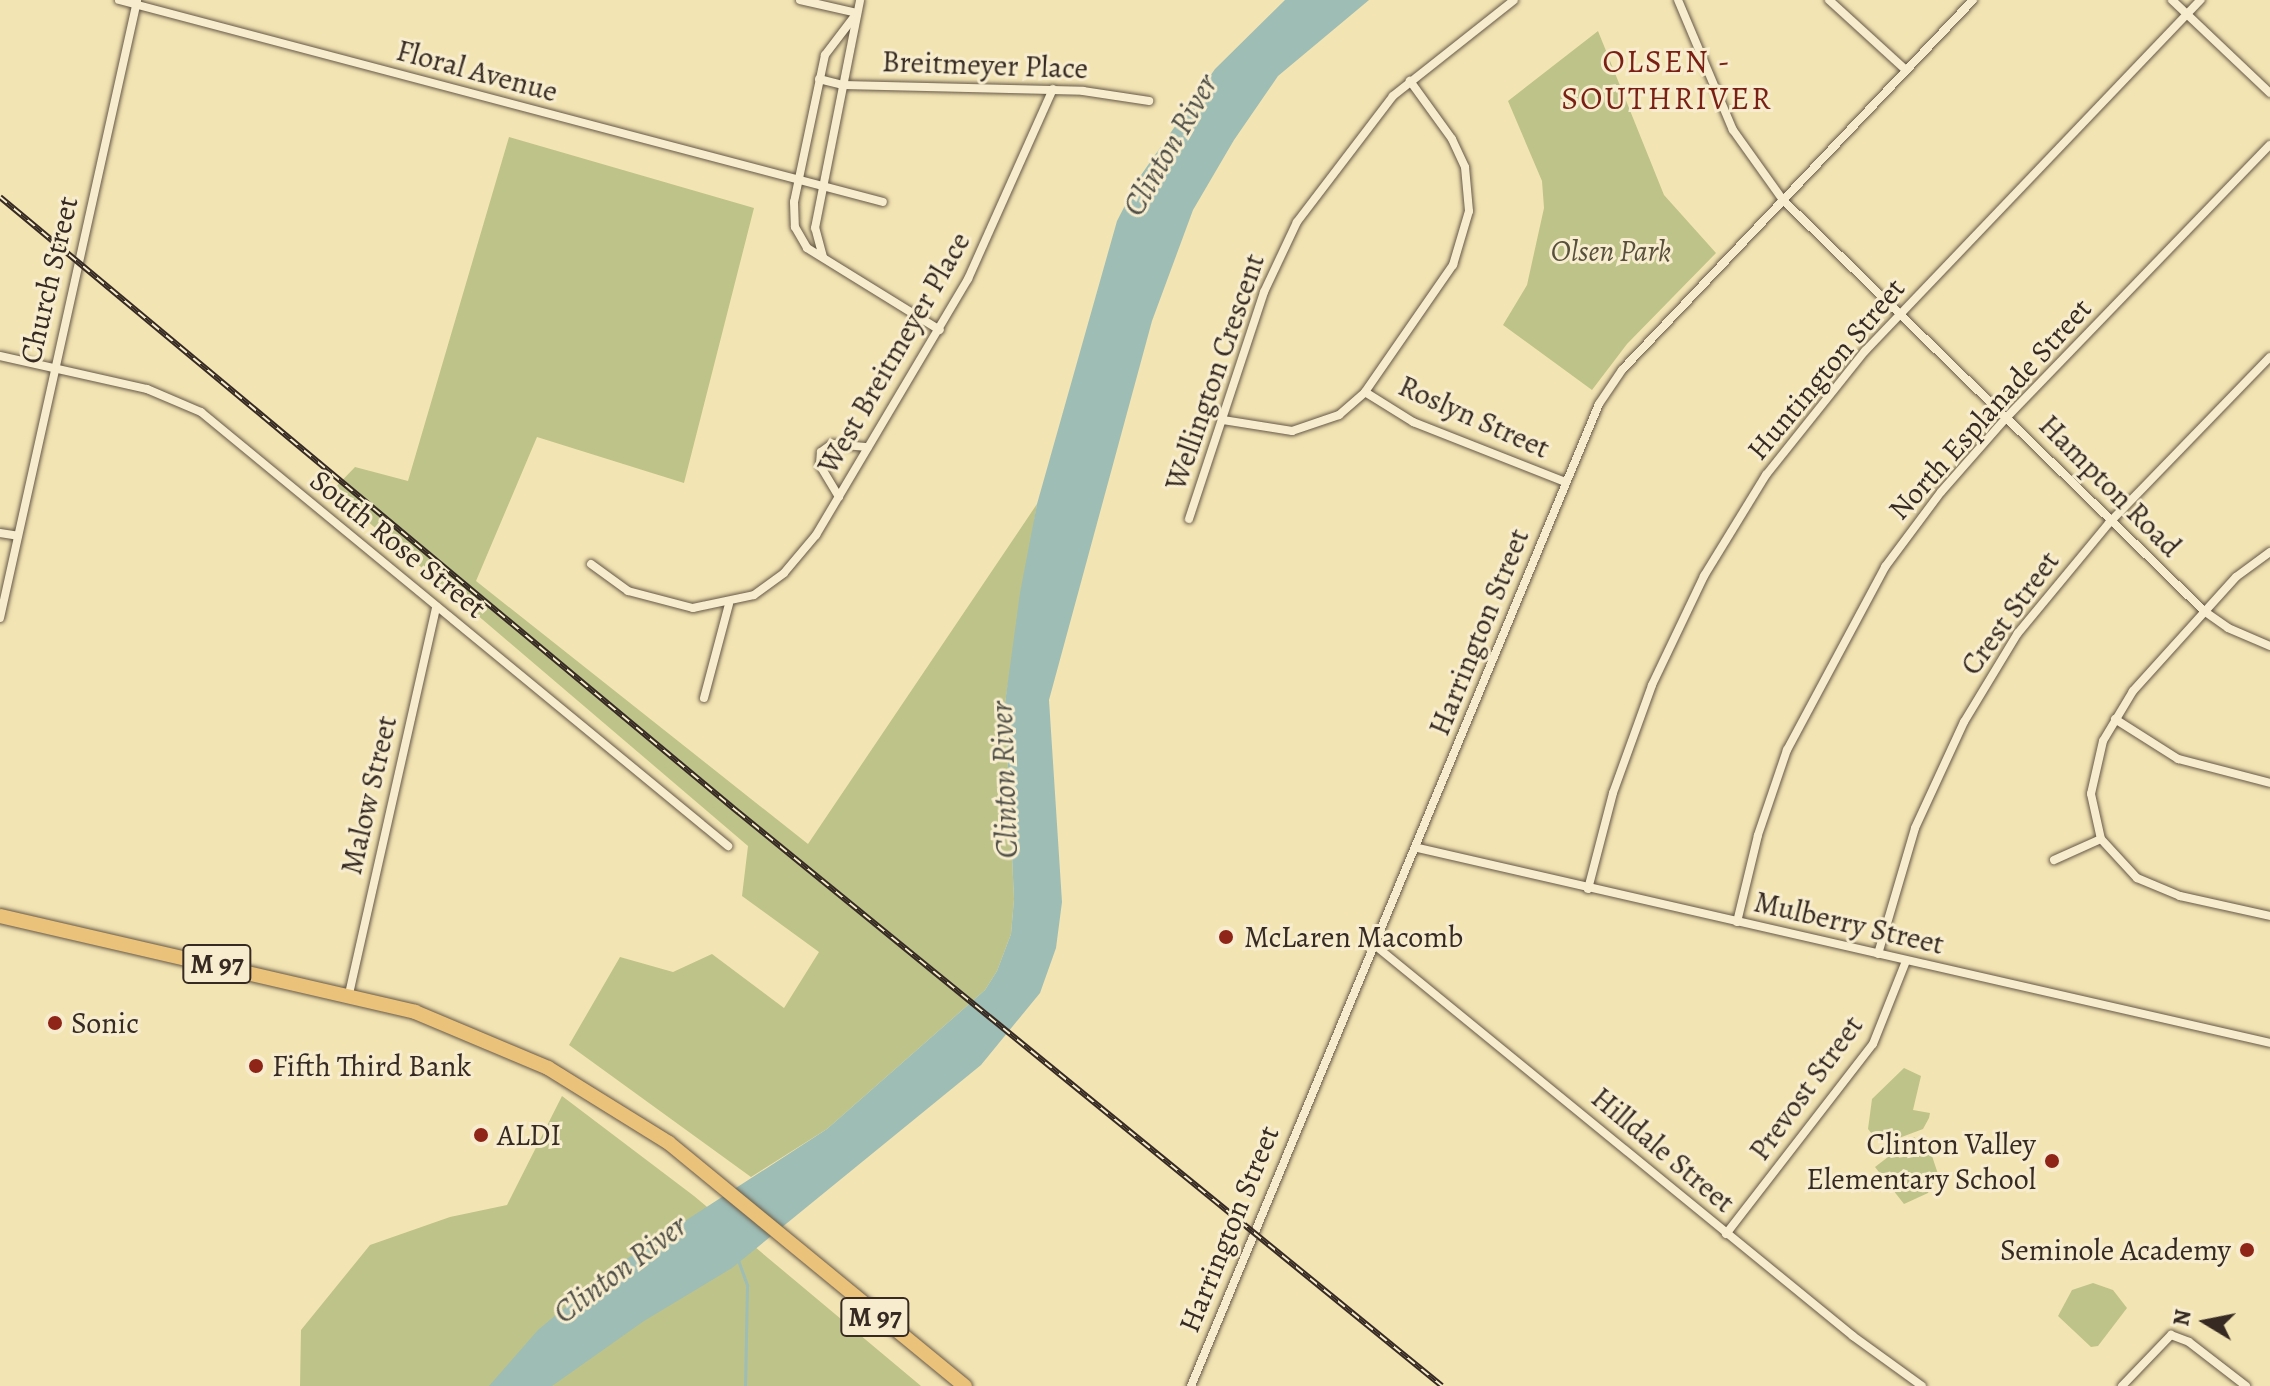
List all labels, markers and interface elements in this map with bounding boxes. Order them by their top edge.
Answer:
street label: Floral Avenue [392,32,562,110]
street label: Breitmeyer Place [881,43,1089,87]
district label: OLSEN - SOUTHRIVER [1561,43,1773,118]
water label: Clinton River [1114,67,1226,223]
street label: Church Street [12,193,86,367]
street label: West Breitmeyer Place [810,226,978,480]
park label: Olsen Park [1551,233,1671,269]
street label: Wellington Crescent [1158,249,1272,495]
street label: Huntington Street [1740,271,1912,467]
street label: North Esplanade Street [1881,291,2099,527]
street label: Roslyn Street [1393,368,1555,466]
street label: Hampton Road [2031,407,2189,565]
street label: South Rose Street [303,462,493,626]
street label: Harrington Street [1421,523,1537,741]
street label: Crest Street [1953,544,2067,682]
water label: Clinton River [982,701,1026,859]
street label: Malow Street [333,712,405,878]
street label: Mulberry Street [1751,884,1947,962]
place label: McLaren Macomb [1244,919,1463,955]
marker: McLaren Macomb [1215,926,1237,948]
road number: M 97 [181,940,253,988]
place label: Sonic [71,1005,139,1041]
street label: Prevost Street [1741,1009,1871,1167]
marker: Sonic [46,1014,64,1032]
place label: Fifth Third Bank [272,1048,471,1084]
marker: Fifth Third Bank [247,1057,265,1075]
street label: Hilldale Street [1584,1080,1742,1220]
place label: ALDI [497,1117,561,1153]
street label: Harrington Street [1171,1120,1287,1338]
marker: ALDI [472,1126,490,1144]
place label: Clinton Valley Elementary School [1806,1126,2036,1196]
marker: Clinton Valley Elementary School [2043,1152,2061,1170]
water label: Clinton River [546,1206,694,1332]
place label: Seminole Academy [2000,1232,2231,1268]
marker: Seminole Academy [2238,1241,2256,1259]
north arrow [2166,1282,2246,1362]
road number: M 97 [839,1293,911,1341]
text: N [2166,1307,2199,1328]

